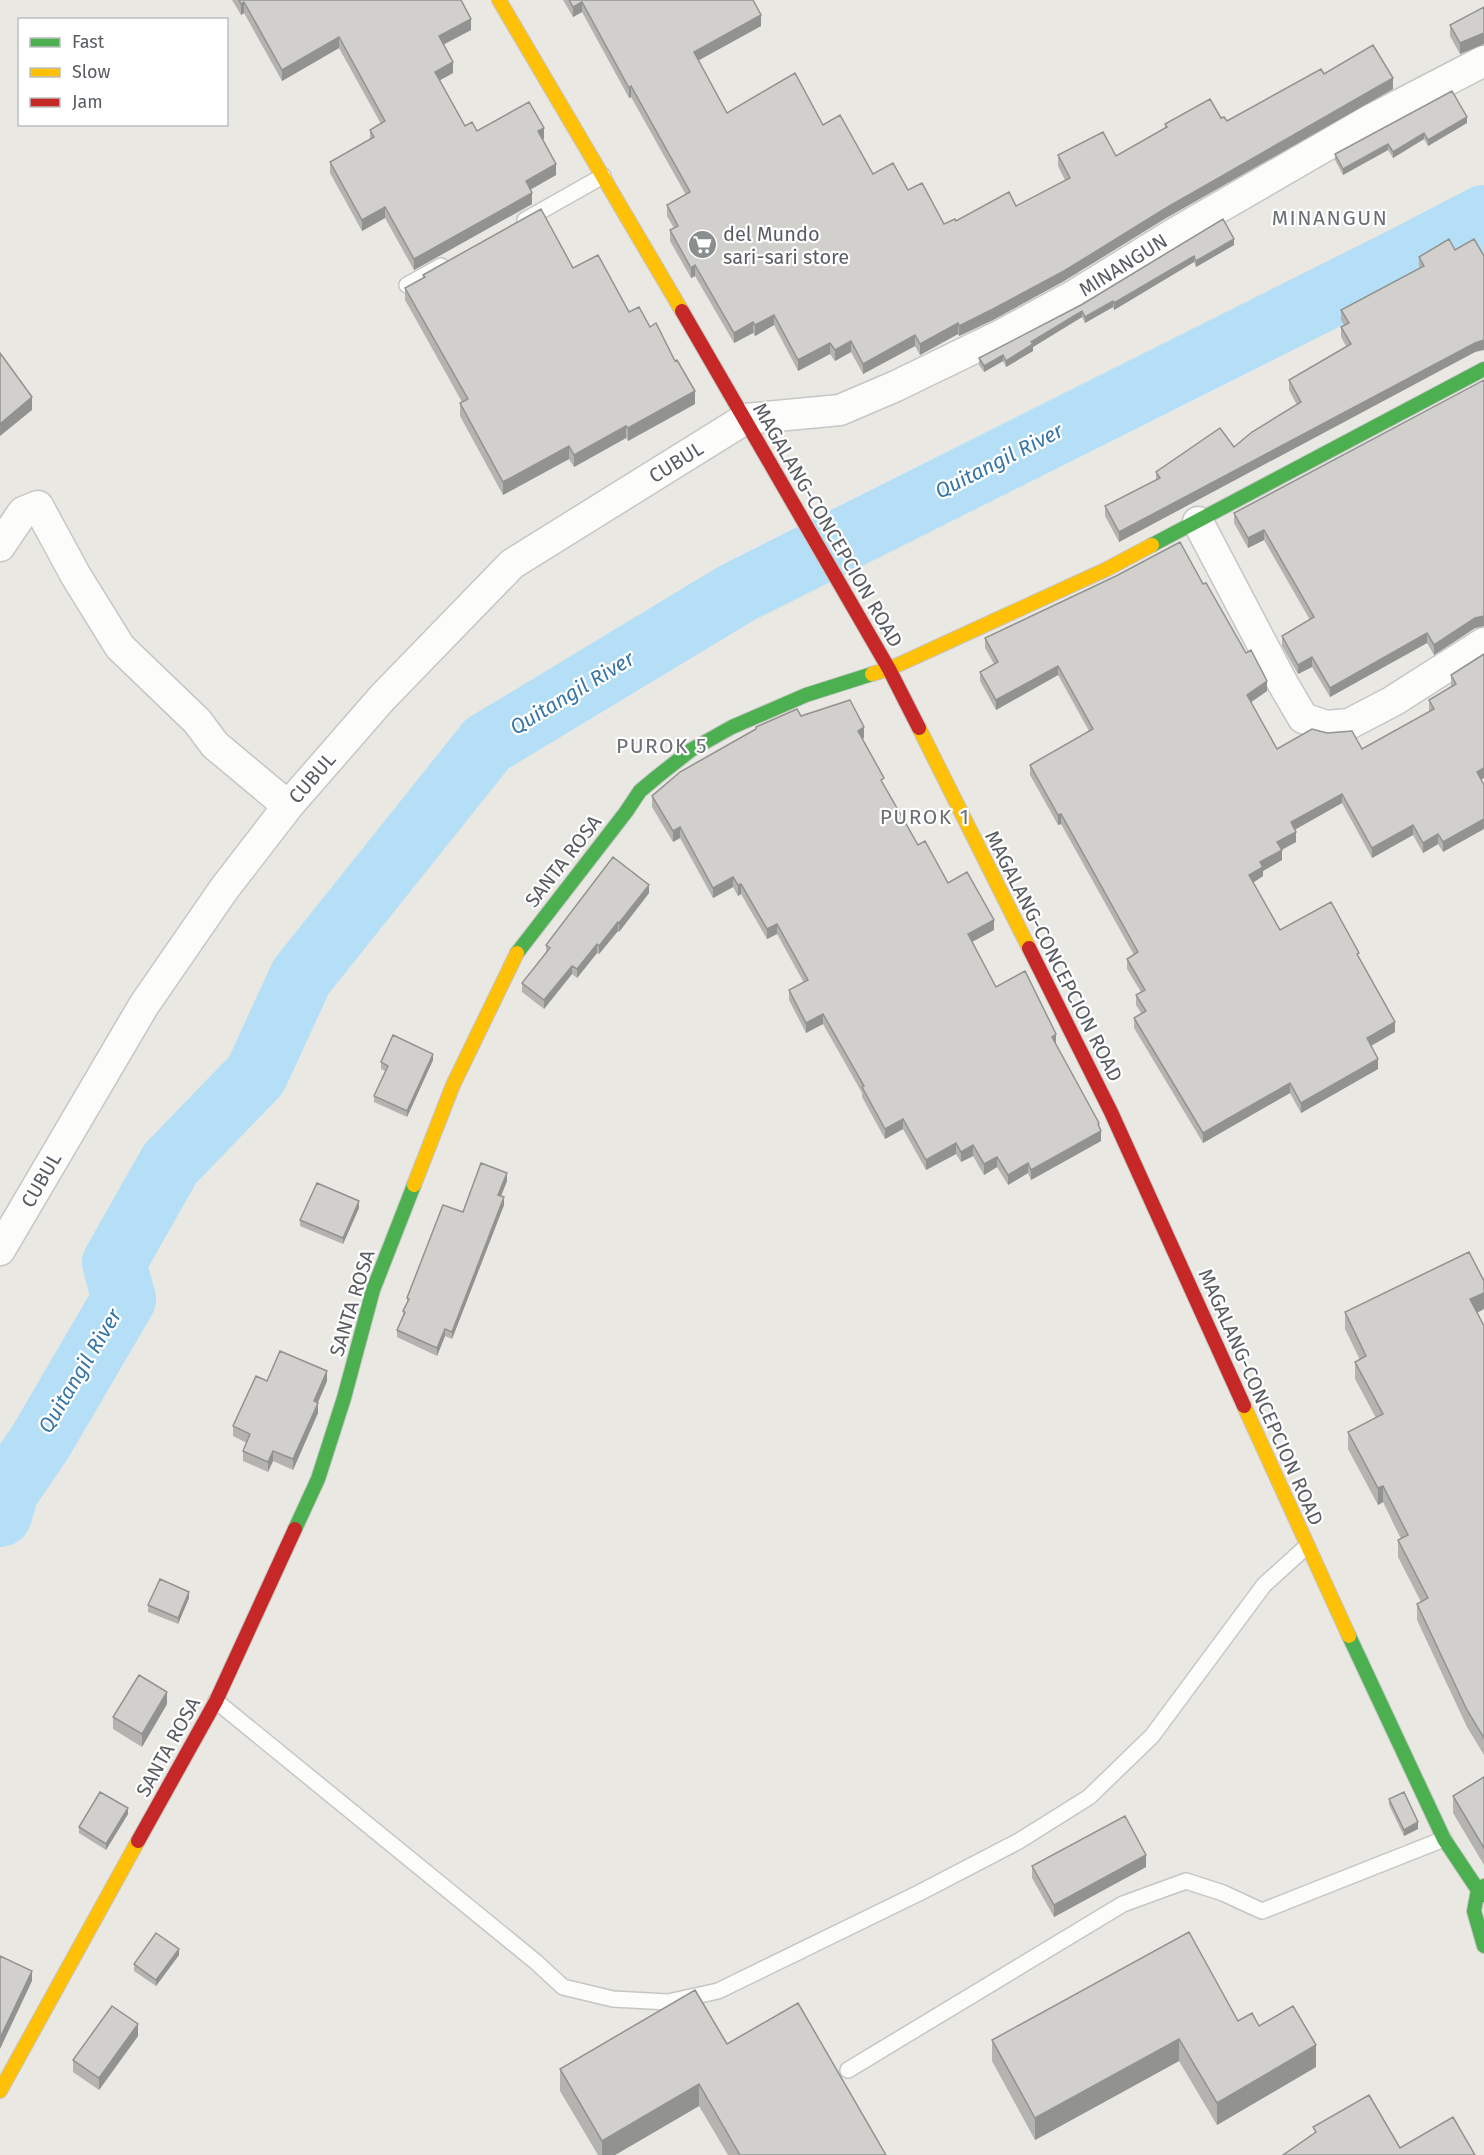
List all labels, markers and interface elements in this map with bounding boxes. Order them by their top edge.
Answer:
legend [18,18,228,126]
text: Fast [72,31,105,53]
text: Slow [72,61,111,83]
text: Jam [72,91,103,113]
district label: MINANGUN [1272,205,1388,231]
place label: del Mundo sari-sari store [723,222,849,269]
street label: MINANGUN [1074,228,1172,302]
supermarket icon: del Mundo sari-sari store [686,229,718,261]
street label: MAGALANG-CONCEPCION ROAD [748,399,908,651]
water label: Quitangil River [931,417,1068,504]
street label: CUBUL [644,436,708,488]
water label: Quitangil River [505,645,640,740]
district label: PUROK 5 [616,733,708,759]
street label: CUBUL [283,748,341,808]
district label: PUROK 1 [880,804,970,830]
street label: SANTA ROSA [520,810,607,912]
street label: MAGALANG-CONCEPCION ROAD [980,827,1128,1085]
street label: CUBUL [16,1148,66,1212]
street label: SANTA ROSA [324,1246,380,1359]
street label: MAGALANG-CONCEPCION ROAD [1193,1265,1329,1529]
water label: Quitangil River [33,1303,128,1438]
street label: SANTA ROSA [131,1693,205,1801]

